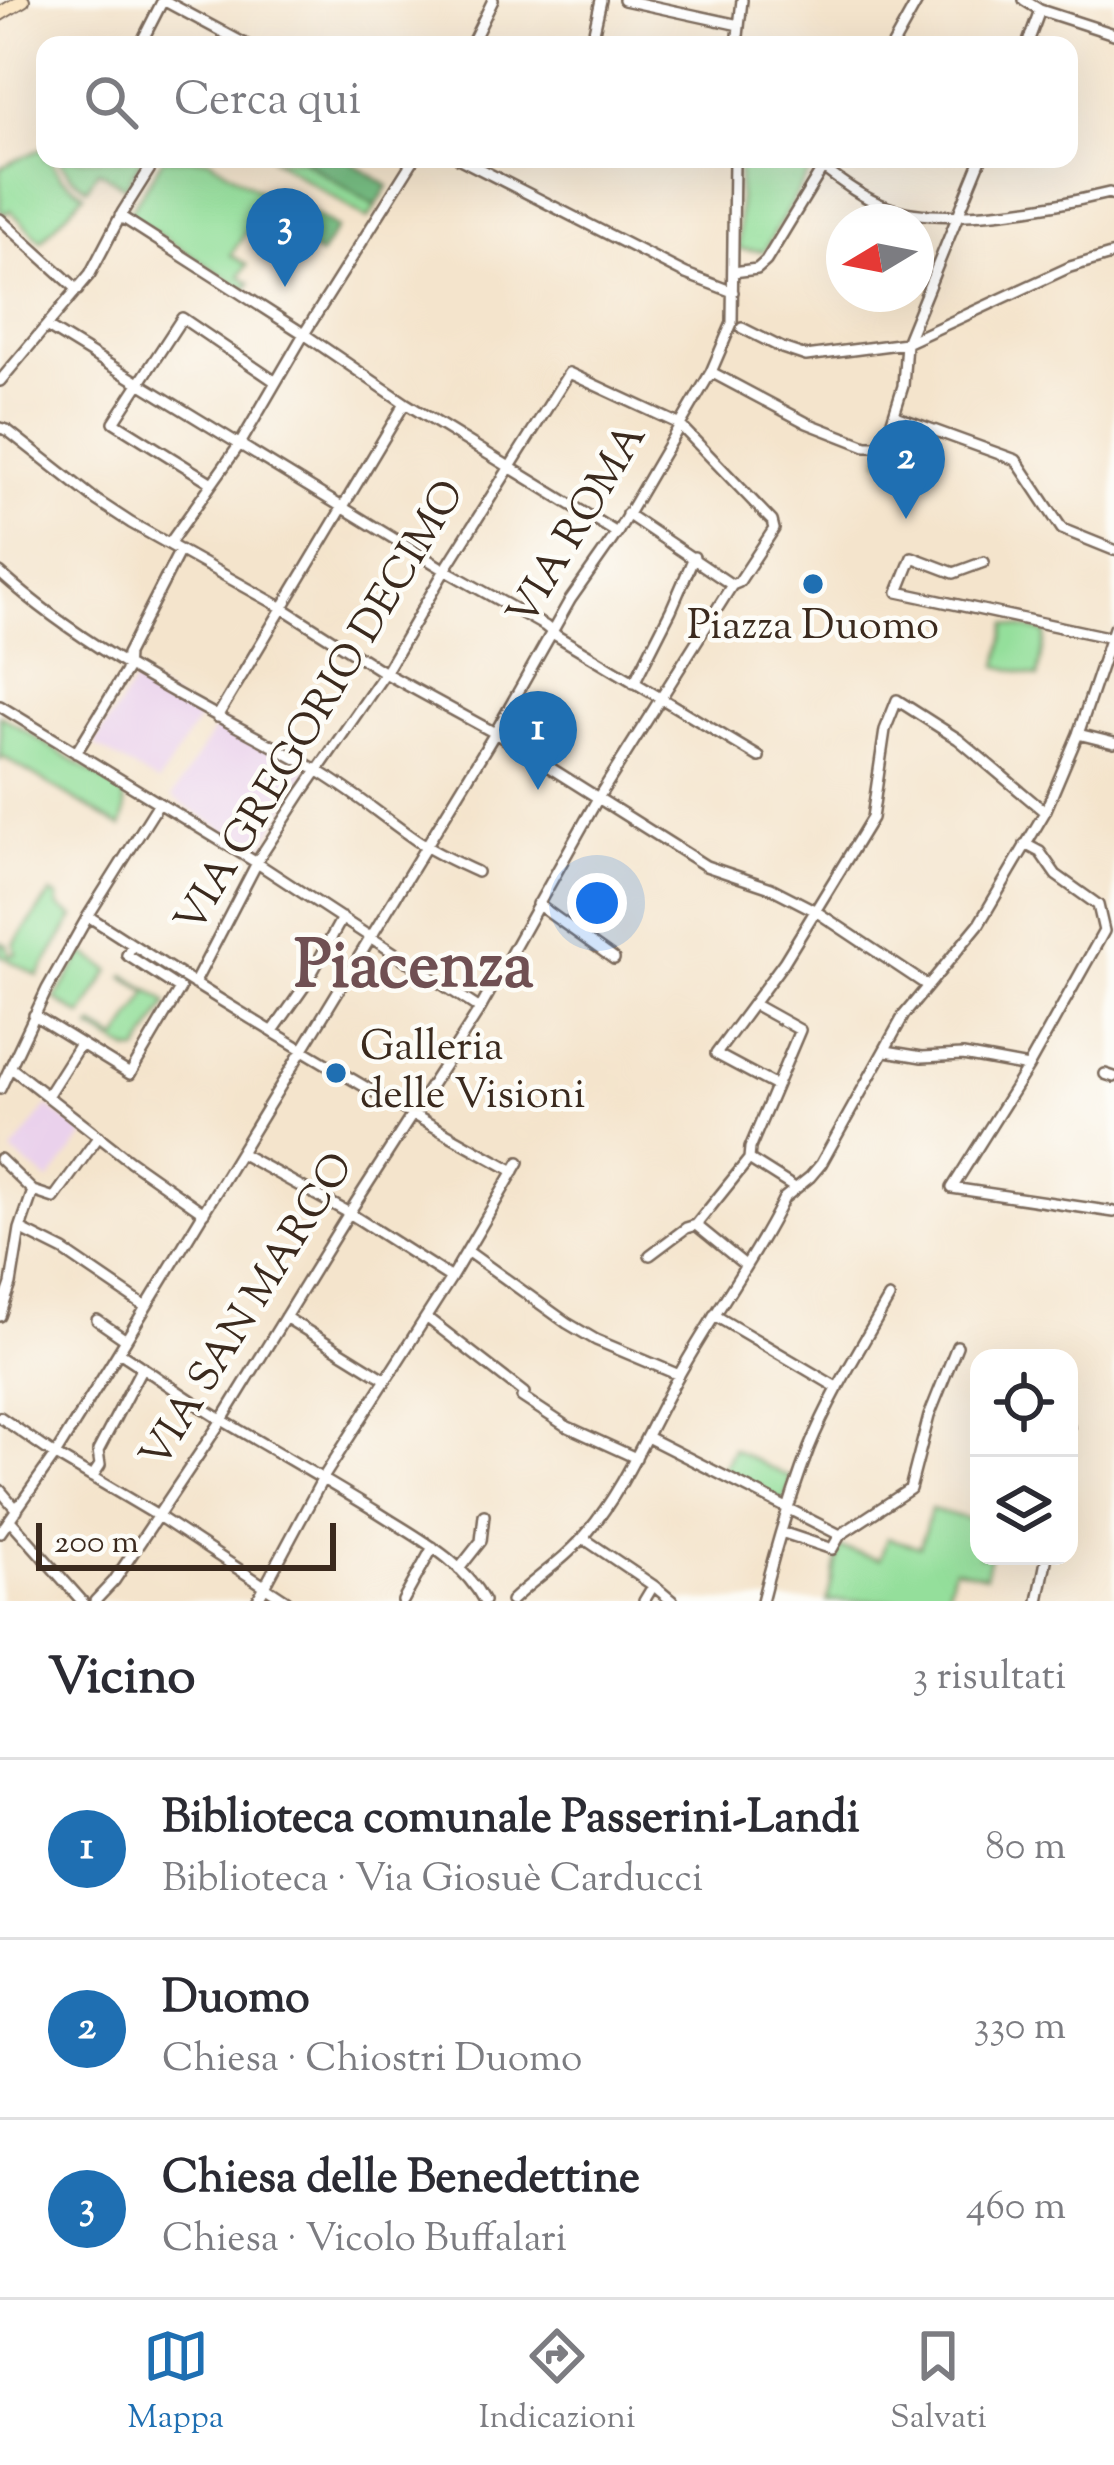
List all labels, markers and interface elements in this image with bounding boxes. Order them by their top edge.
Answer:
search box [36,36,1078,168]
icon: search [78,69,144,135]
text: Cerca qui [174,70,361,135]
pin: 3 [246,188,324,287]
north arrow [826,204,934,312]
street label: VIA ROMA [495,413,663,639]
pin: 2 [867,420,945,519]
street label: VIA GREGORIO DECIMO [162,470,482,946]
marker: Piazza Duomo [800,571,826,597]
place label: Piazza Duomo [687,598,939,658]
pin: 1 [499,691,577,790]
your location [567,873,627,933]
district label: Piacenza [294,923,534,1018]
place label: Galleria delle Visioni [360,1019,586,1127]
marker: Galleria delle Visioni [323,1060,349,1086]
street label: VIA SAN MARCO [128,1142,370,1482]
map controls [970,1349,1078,1565]
button: locate [970,1349,1078,1457]
button: layers [970,1457,1078,1565]
scale bar [36,1517,336,1570]
text: 200 m [54,1520,139,1568]
text: Vicino [48,1643,195,1716]
text: 3 risultati [913,1651,1066,1707]
text: Biblioteca comunale Passerini-Landi [162,1788,859,1853]
text: 1 [80,1821,94,1877]
text: 80 m [985,1821,1066,1877]
text: Biblioteca · Via Giosuè Carducci [162,1853,703,1909]
text: Duomo [162,1968,310,2033]
text: 2 [78,2001,96,2057]
text: 330 m [974,2001,1066,2057]
text: Chiesa · Chiostri Duomo [162,2033,582,2089]
text: Chiesa delle Benedettine [162,2148,640,2213]
text: 3 [79,2181,95,2237]
text: 460 m [966,2181,1066,2237]
text: Chiesa · Vicolo Buffalari [162,2213,567,2269]
tab: Mappa [127,2323,224,2443]
tab: Indicazioni [479,2323,635,2443]
tab: Salvati [890,2323,987,2443]

